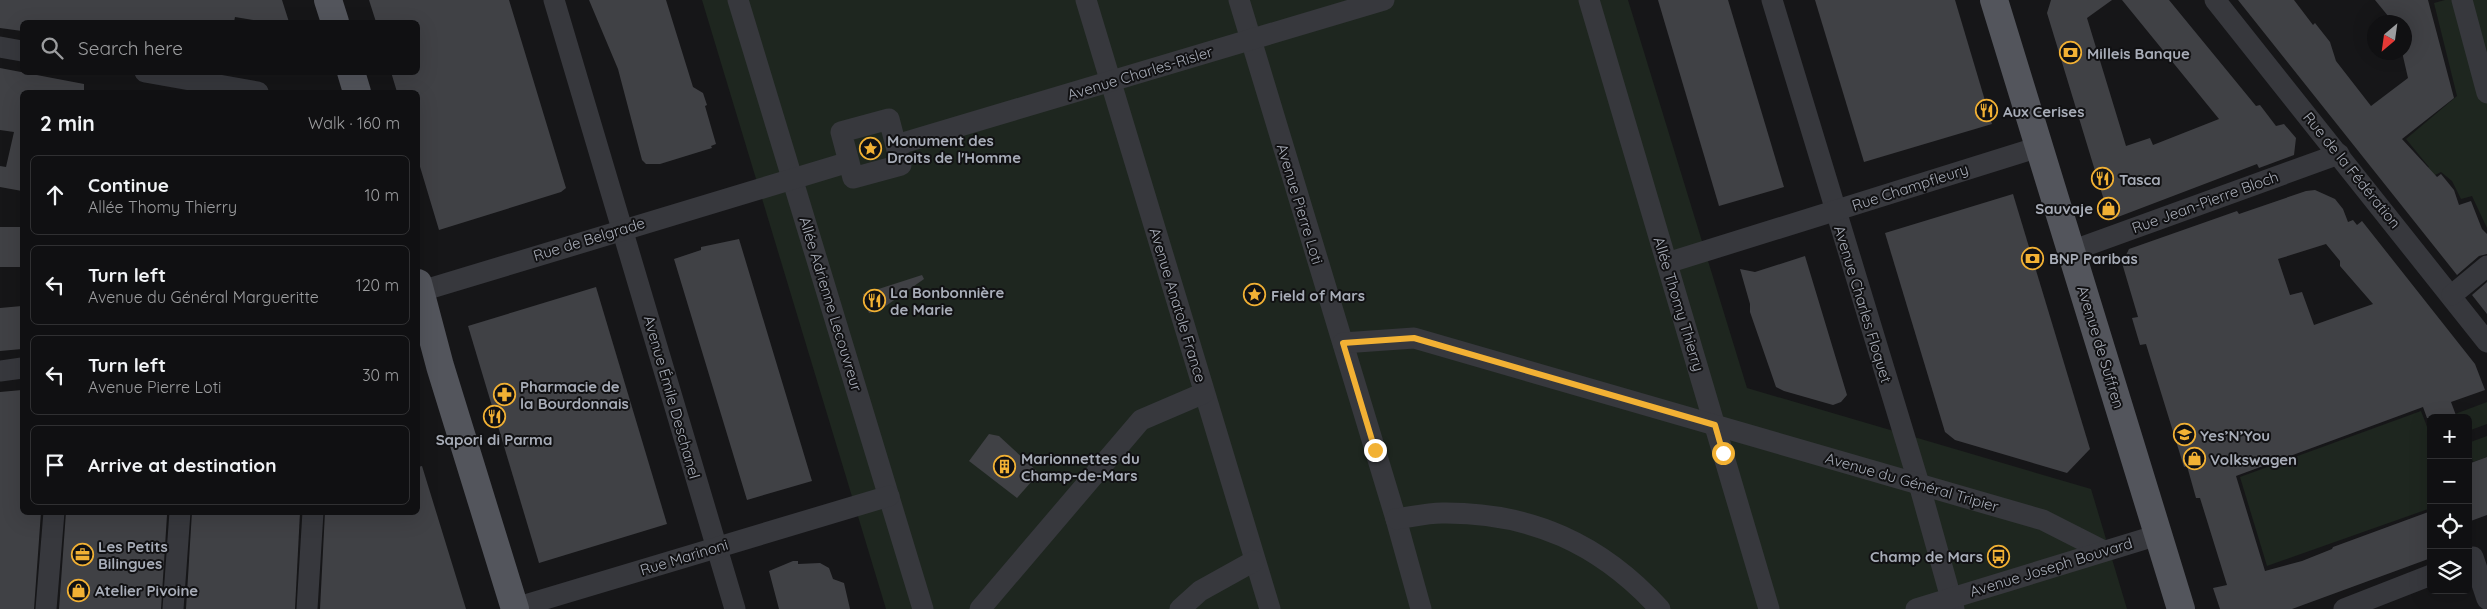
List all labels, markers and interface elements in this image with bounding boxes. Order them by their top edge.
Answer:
north arrow [2367,15,2412,60]
search box [20,20,420,75]
icon: search [38,34,66,62]
text: Search here [78,36,183,60]
bank icon: Milleis Banque [2059,41,2083,65]
street label: Avenue Charles-Risler [1065,42,1215,104]
place label: Milleis Banque [2087,44,2190,63]
restaurant icon: Aux Cerises [1975,99,1999,123]
place label: Aux Cerises [2003,102,2084,121]
street label: Rue de la Fédération [2299,108,2405,232]
text: 2 min [40,110,95,136]
text: Walk · 160 m [308,113,400,133]
place label: Monument des Droits de l'Homme [887,131,1021,167]
place icon: Monument des Droits de l'Homme [859,137,883,161]
street label: Avenue Pierre Loti [1273,141,1327,267]
street label: Rue Champfleury [1849,159,1971,215]
restaurant icon: Tasca [2091,167,2115,191]
street label: Rue Jean-Pierre Bloch [2129,167,2281,237]
place label: Tasca [2119,170,2161,189]
text: Continue [88,173,169,197]
icon: ahead [41,181,69,209]
text: 10 m [365,185,399,205]
shop icon: Sauvaje [2097,196,2121,220]
text: Allée Thomy Thierry [88,197,237,217]
place label: Sauvaje [2035,199,2093,218]
street label: Rue de Belgrade [531,213,647,265]
street label: Allée Adrienne Lecouvreur [795,214,867,394]
street label: Avenue Charles Floquet [1830,223,1896,385]
street label: Avenue Anatole France [1145,225,1211,385]
street label: Allée Thomy Thierry [1649,234,1709,374]
bank icon: BNP Paribas [2021,246,2045,270]
place label: BNP Paribas [2049,249,2138,268]
text: Turn left [88,263,166,287]
icon: left [41,271,69,299]
text: 120 m [356,275,399,295]
place label: La Bonbonnière de Marie [890,283,1004,319]
place icon: Field of Mars [1243,283,1267,307]
street label: Avenue de Suffren [2073,283,2129,411]
place label: Field of Mars [1271,286,1365,305]
text: Avenue du Général Margueritte [88,287,319,307]
restaurant icon: La Bonbonnière de Marie [862,289,886,313]
street label: Avenue Émile Deschanel [640,313,704,481]
text: Turn left [88,353,166,377]
icon: left [41,361,69,389]
text: 30 m [362,365,399,385]
text: Avenue Pierre Loti [88,377,222,397]
place label: Pharmacie de la Bourdonnais [520,377,629,413]
pharmacy icon: Pharmacie de la Bourdonnais [492,383,516,407]
restaurant icon: Sapori di Parma [482,404,506,428]
map controls [2427,414,2472,594]
button: + [2427,414,2472,459]
school or university icon: Yes’N’You [2172,423,2196,447]
place label: Yes’N’You [2200,426,2270,445]
place label: Sapori di Parma [436,430,552,449]
route end [1364,439,1387,462]
route start [1712,442,1735,465]
shop icon: Volkswagen [2182,447,2206,471]
street label: Avenue du Général Tripier [1823,448,2001,516]
place label: Marionnettes du Champ-de-Mars [1021,449,1140,485]
place label: Volkswagen [2210,450,2297,469]
icon: arrive [41,451,69,479]
text: Arrive at destination [88,453,277,477]
building icon: Marionnettes du Champ-de-Mars [993,455,1017,479]
button: − [2427,459,2472,504]
button: locate [2427,504,2472,549]
street label: Avenue Joseph Bouvard [1967,533,2135,601]
street label: Rue Marinoni [638,535,730,579]
place label: Les Petits Bilingues [98,537,168,573]
office icon: Les Petits Bilingues [70,543,94,567]
bus stop icon: Champ de Mars [1987,544,2011,568]
place label: Champ de Mars [1870,547,1983,566]
button: layers [2427,549,2472,594]
shop icon: Atelier Pivoine [67,578,91,602]
place label: Atelier Pivoine [95,581,198,600]

